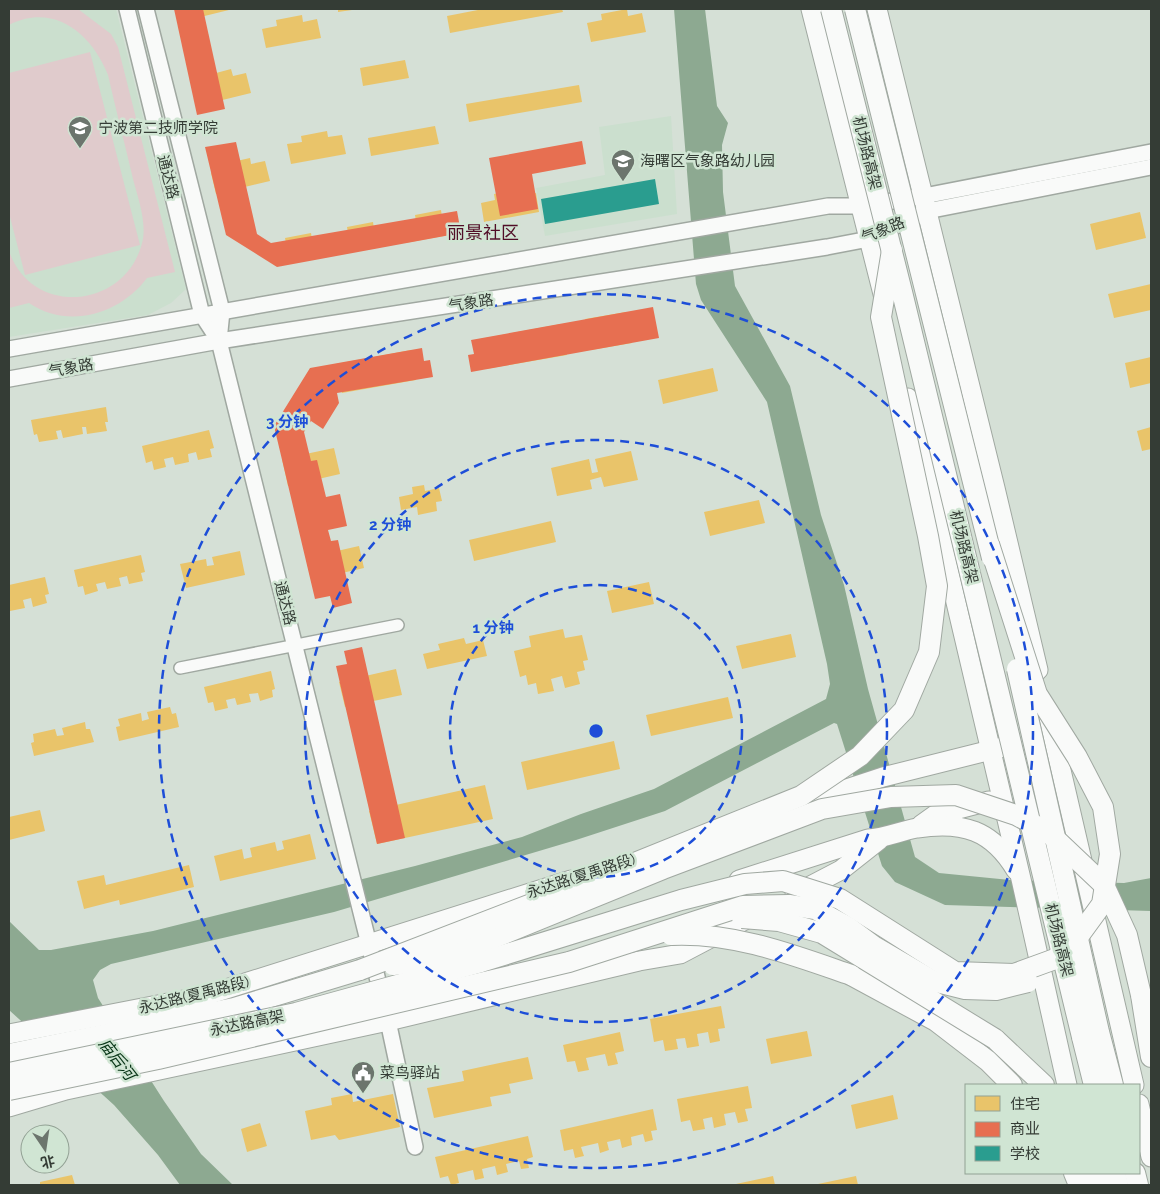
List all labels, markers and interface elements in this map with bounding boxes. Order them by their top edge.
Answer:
street label: 机场路高架 [849,114,885,192]
school or university icon: 宁波第二技师学院 [67,115,93,149]
place label: 宁波第二技师学院 [98,119,218,137]
school or university icon: 海曙区气象路幼儿园 [610,148,636,182]
place label: 海曙区气象路幼儿园 [640,152,775,170]
street label: 通达路 [154,153,182,201]
street label: 气象路 [859,213,907,247]
district label: 丽景社区 [447,222,519,243]
street label: 气象路 [447,291,495,315]
street label: 气象路 [47,355,95,381]
text: 3 分钟 [266,413,308,431]
street label: 机场路高架 [946,508,982,586]
text: 2 分钟 [369,516,411,534]
street label: 通达路 [271,579,299,627]
text: 1 分钟 [472,619,514,637]
centre of rings [587,722,605,740]
street label: 永达路(夏禹路段) [524,850,638,902]
street label: 机场路高架 [1041,901,1077,979]
street label: 永达路(夏禹路段) [137,973,251,1017]
street label: 永达路高架 [208,1006,286,1040]
water label: 庙后河 [95,1034,141,1086]
public building icon: 菜鸟驿站 [350,1060,376,1094]
place label: 菜鸟驿站 [380,1064,440,1082]
legend [965,1084,1140,1174]
text: 住宅 [1010,1095,1040,1113]
text: 商业 [1010,1120,1040,1138]
north arrow [20,1124,70,1174]
text: 学校 [1010,1145,1040,1163]
text: 北 [39,1152,57,1171]

